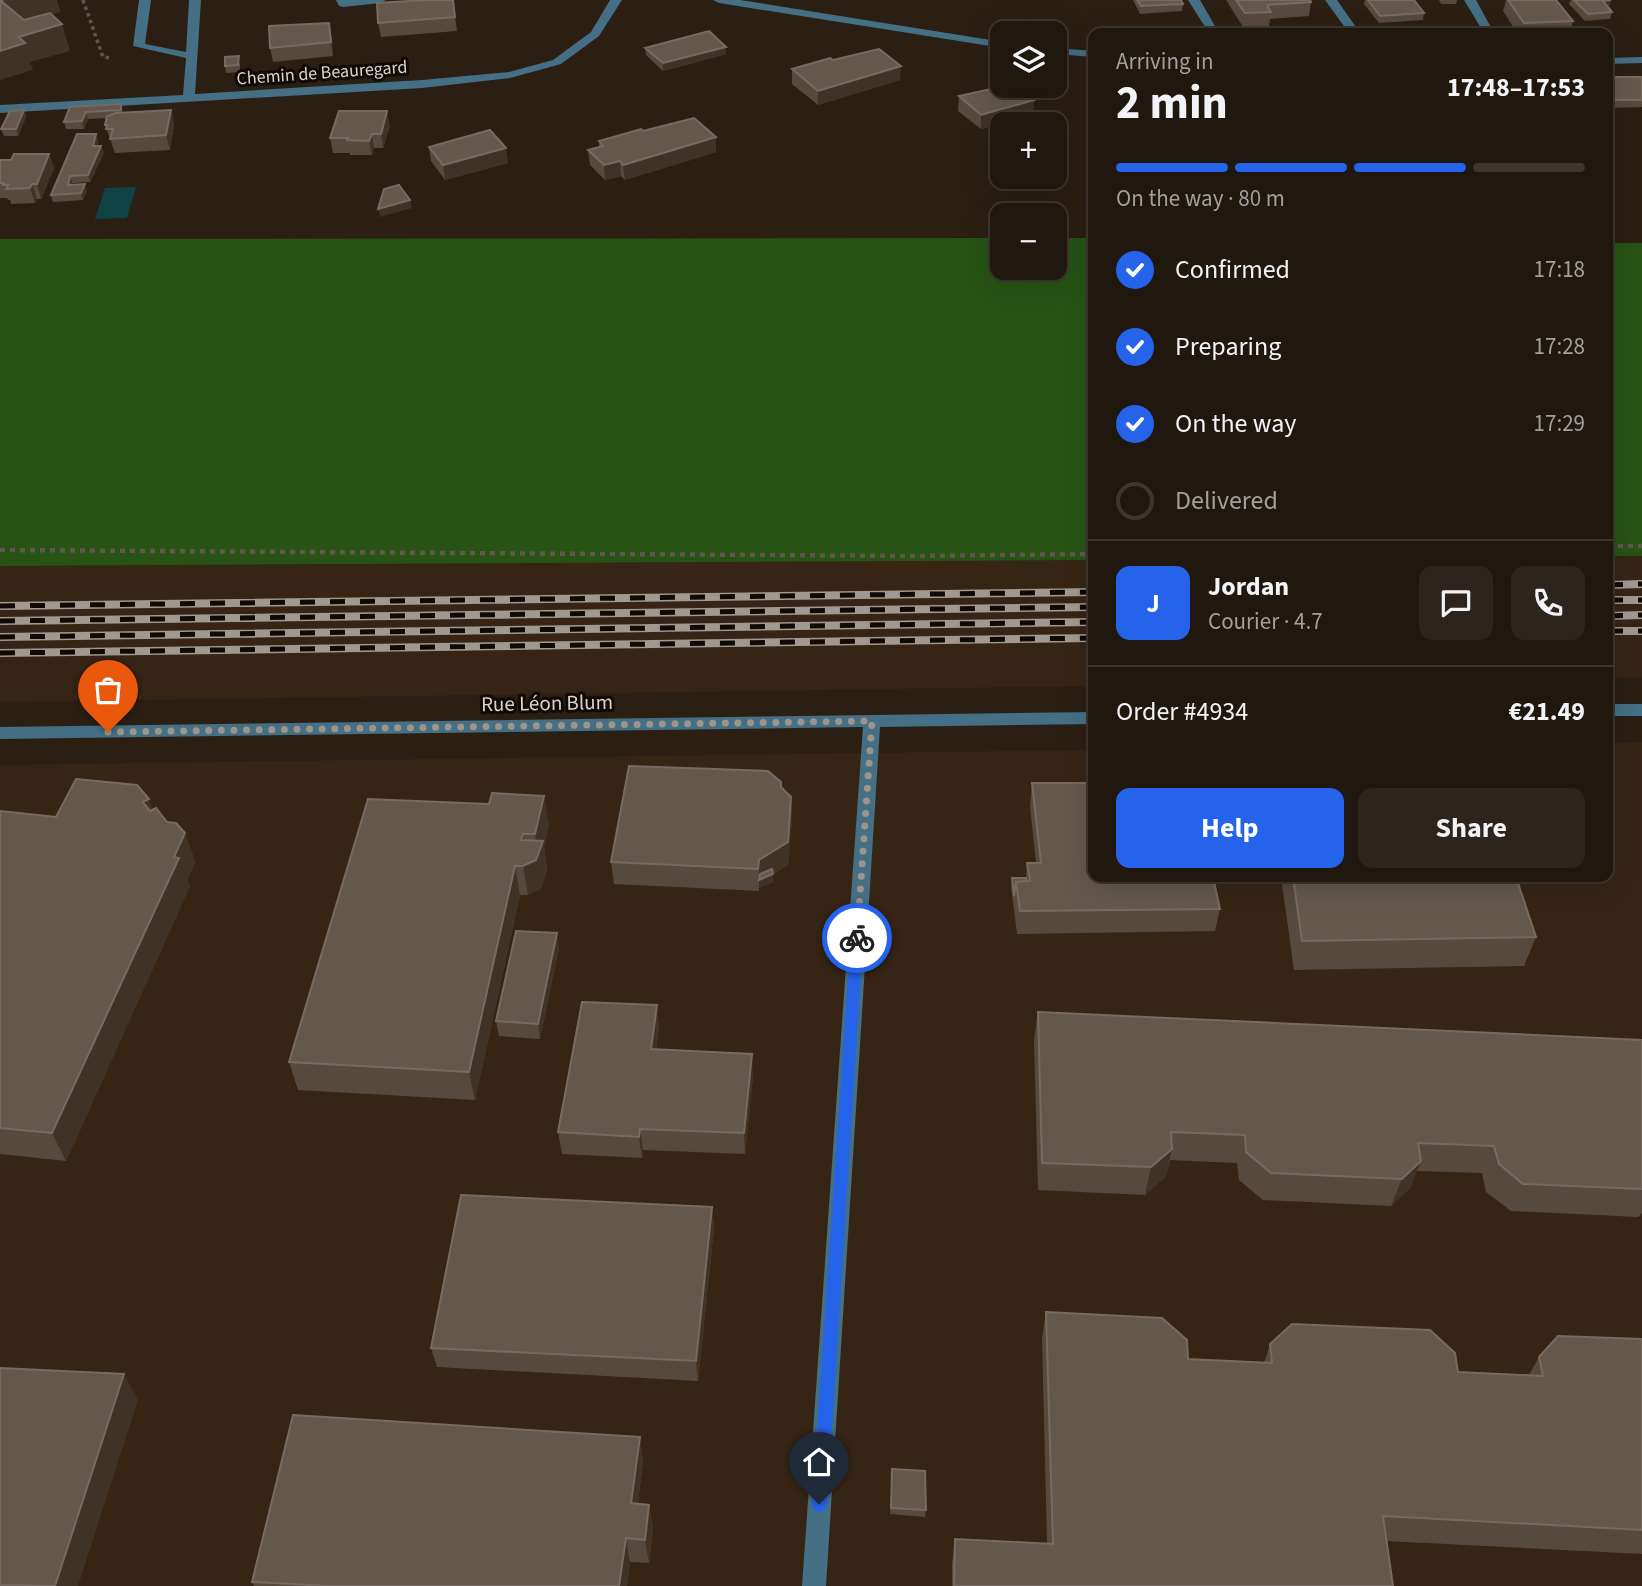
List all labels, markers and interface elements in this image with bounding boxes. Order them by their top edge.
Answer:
map controls [990,21,1067,280]
button: layers [990,21,1067,98]
text: Arriving in [1116,45,1214,78]
street label: Chemin de Beauregard [236,55,408,91]
text: 17:48–17:53 [1447,69,1585,106]
text: 2 min [1116,71,1228,136]
button: + [990,112,1067,189]
text: On the way · 80 m [1116,182,1285,215]
button: − [990,203,1067,280]
icon: check [1116,251,1154,289]
text: Confirmed [1175,251,1290,288]
text: 17:18 [1534,253,1585,286]
icon: check [1116,328,1154,366]
text: Preparing [1175,328,1281,365]
text: 17:28 [1534,330,1585,363]
icon: check [1116,405,1154,443]
text: On the way [1175,405,1296,442]
text: 17:29 [1534,407,1585,440]
text: Delivered [1175,482,1278,519]
button: chat [1419,566,1493,640]
button: phone [1511,566,1585,640]
text: Jordan [1208,568,1289,605]
text: J [1146,585,1160,622]
text: Courier · 4.7 [1208,605,1323,638]
pin [78,660,138,732]
icon: bag [89,671,127,709]
street label: Rue Léon Blum [481,687,613,719]
text: Order #4934 [1116,693,1248,730]
text: €21.49 [1509,693,1585,730]
button: Help [1116,788,1344,868]
button: Share [1358,788,1585,868]
courier [822,903,892,973]
icon: bike [838,919,876,957]
pin [789,1432,849,1504]
icon: home [800,1443,838,1481]

